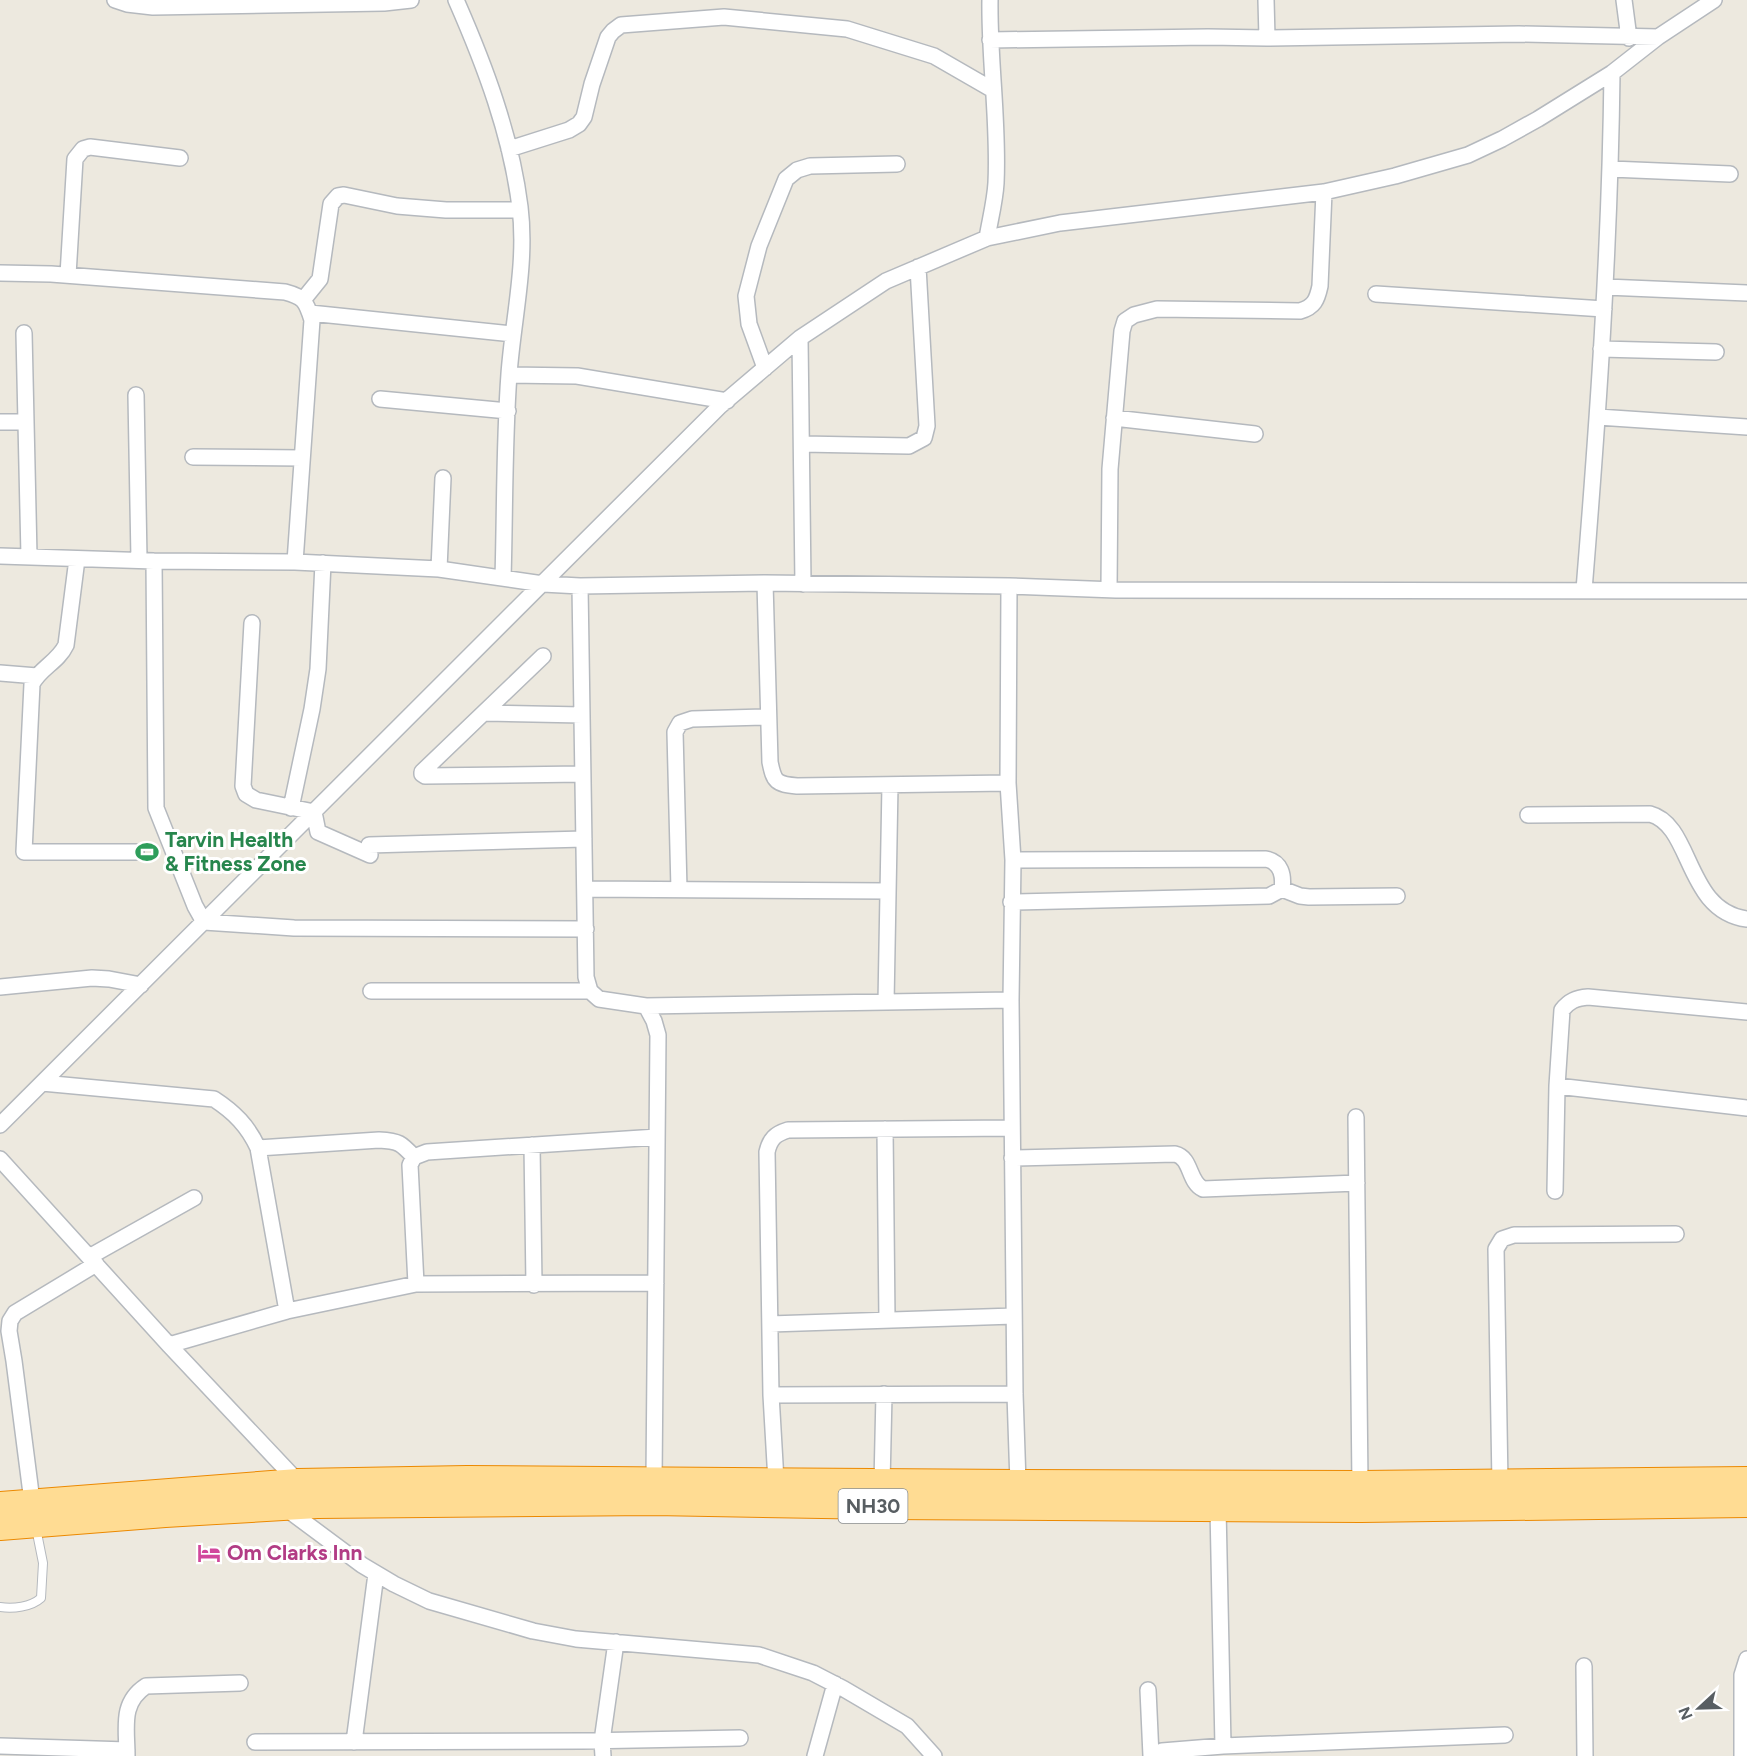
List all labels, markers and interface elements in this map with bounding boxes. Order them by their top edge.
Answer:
place label: Tarvin Health & Fitness Zone [165,827,307,876]
sports icon: Tarvin Health & Fitness Zone [134,839,160,865]
road number: NH30 [838,1489,908,1523]
hotel icon: Om Clarks Inn [196,1540,222,1566]
place label: Om Clarks Inn [227,1540,362,1565]
north arrow [1669,1678,1729,1738]
text: N [1674,1704,1697,1723]

